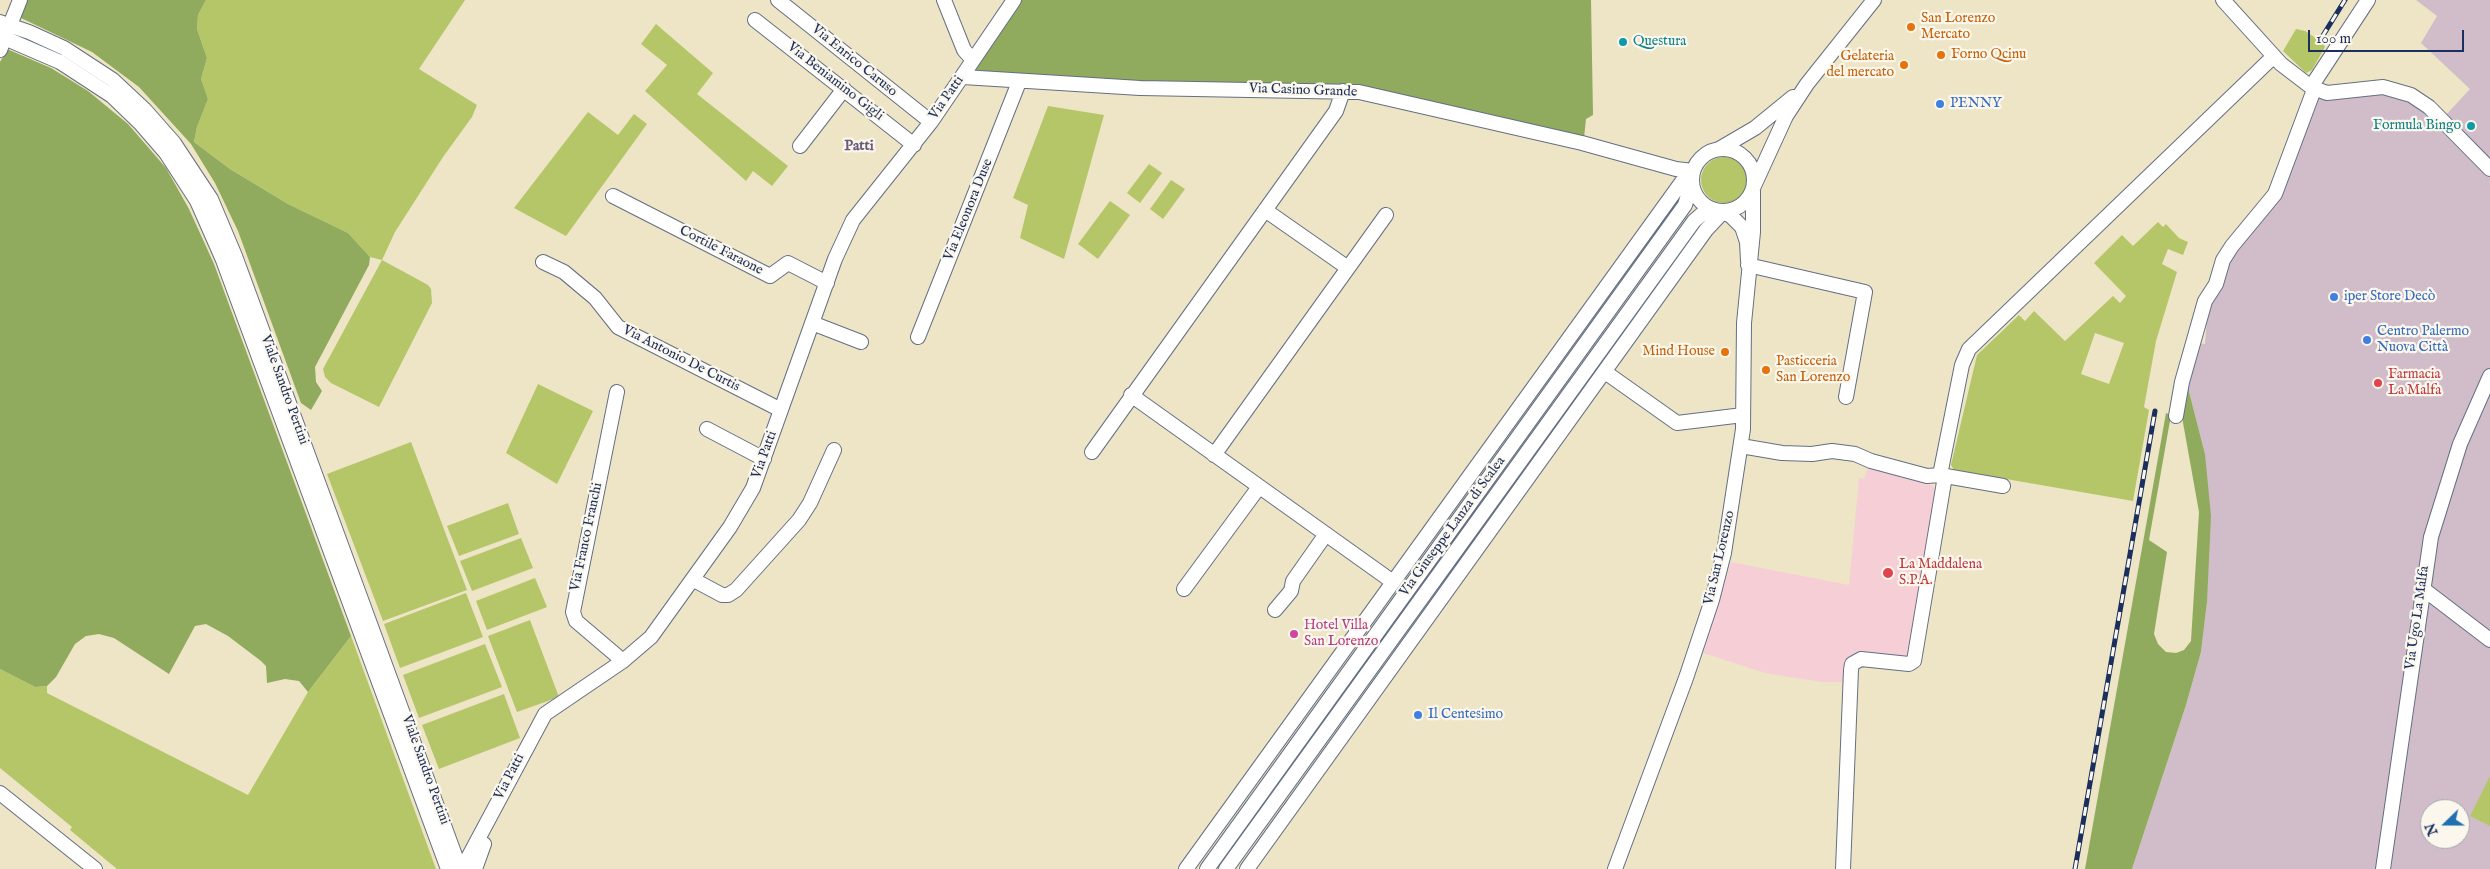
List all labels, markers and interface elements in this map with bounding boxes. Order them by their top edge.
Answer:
place label: San Lorenzo Mercato [1921,11,1995,44]
scale bar [2310,20,2466,52]
street label: Via Enrico Caruso [808,21,900,101]
marker: San Lorenzo Mercato [1905,21,1917,33]
text: 100 m [2316,29,2351,48]
place label: Questura [1633,34,1686,50]
marker: Questura [1617,36,1629,48]
street label: Via Beniamino Gigli [783,39,887,125]
place label: Forno Qcinu [1951,47,2026,63]
place label: Gelateria del mercato [1827,49,1894,82]
marker: Forno Qcinu [1935,49,1947,61]
marker: Gelateria del mercato [1898,59,1910,71]
street label: Via Patti [926,73,968,123]
street label: Via Casino Grande [1249,81,1357,101]
place label: PENNY [1950,96,2002,112]
marker: PENNY [1934,98,1946,110]
place label: Formula Bingo [2373,118,2461,134]
marker: Formula Bingo [2465,120,2477,132]
district label: Patti [844,138,874,156]
street label: Via Eleonora Duse [941,157,997,263]
street label: Cortile Faraone [676,223,766,279]
place label: iper Store Decò [2344,289,2435,305]
marker: iper Store Decò [2328,291,2340,303]
street label: Via Antonio De Curtis [620,322,742,396]
place label: Centro Palermo Nuova Città [2377,324,2469,357]
street label: Viale Sandro Pertini [256,333,312,447]
marker: Centro Palermo Nuova Città [2361,334,2373,346]
place label: Mind House [1642,344,1715,360]
marker: Mind House [1719,346,1731,358]
place label: Pasticceria San Lorenzo [1776,354,1850,387]
marker: Pasticceria San Lorenzo [1760,364,1772,376]
place label: Farmacia La Malfa [2388,367,2441,400]
marker: Farmacia La Malfa [2372,377,2384,389]
street label: Via Patti [749,429,781,481]
street label: Via Giuseppe Lanza di Scalea [1397,454,1509,600]
street label: Via Franco Franchi [567,481,607,593]
street label: Via San Lorenzo [1701,509,1739,607]
place label: La Maddalena S.P.A. [1899,557,1982,590]
street label: Via Ugo La Malfa [2402,565,2434,671]
marker: La Maddalena S.P.A. [1881,566,1895,580]
place label: Hotel Villa San Lorenzo [1304,618,1378,650]
marker: Hotel Villa San Lorenzo [1288,628,1300,640]
place label: Il Centesimo [1428,707,1503,723]
marker: Il Centesimo [1412,709,1424,721]
street label: Viale Sandro Pertini [397,713,453,827]
street label: Via Patti [491,751,529,803]
north arrow [2420,799,2470,849]
text: N [2421,820,2443,838]

